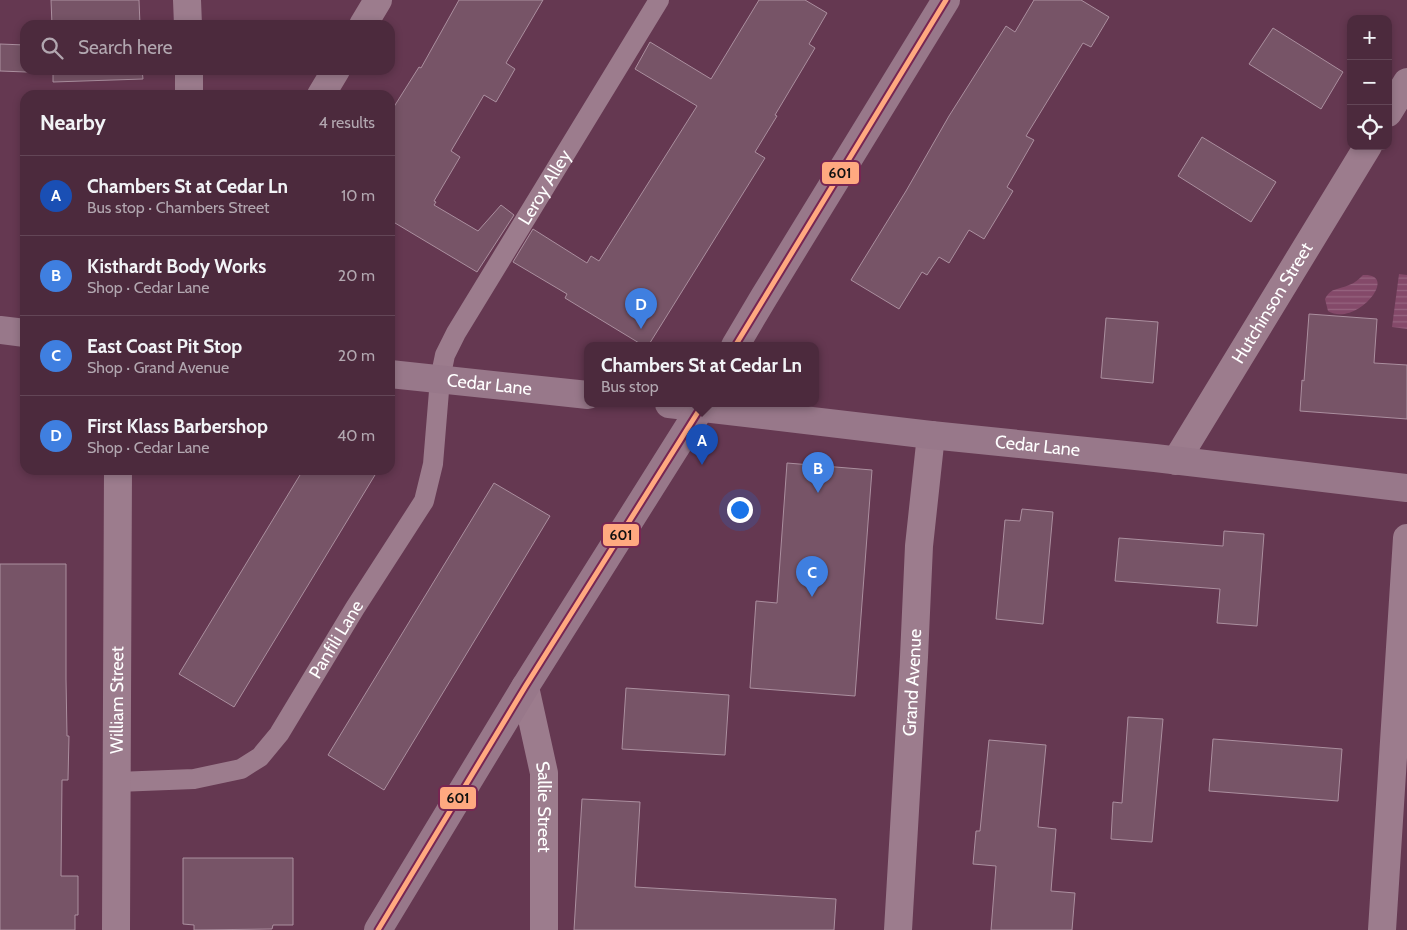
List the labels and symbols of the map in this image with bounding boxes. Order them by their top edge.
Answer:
street label: Leroy Alley [514,146,576,229]
line badge: 601 [821,161,860,185]
text: 601 [829,164,851,182]
street label: Hutchinson Street [1227,239,1317,368]
pin: D [625,288,657,329]
street label: Cedar Lane [446,369,533,400]
pin: A [686,424,718,465]
street label: Cedar Lane [994,431,1081,461]
pin: B [802,452,834,493]
your location [727,497,753,523]
line badge: 601 [602,523,640,547]
text: 601 [610,526,632,544]
pin: C [796,556,828,597]
street label: Panfili Lane [304,596,368,682]
street label: Grand Avenue [898,628,926,737]
street label: William Street [106,646,128,754]
street label: Sallie Street [531,759,555,852]
line badge: 601 [439,786,477,810]
text: 601 [447,789,469,807]

